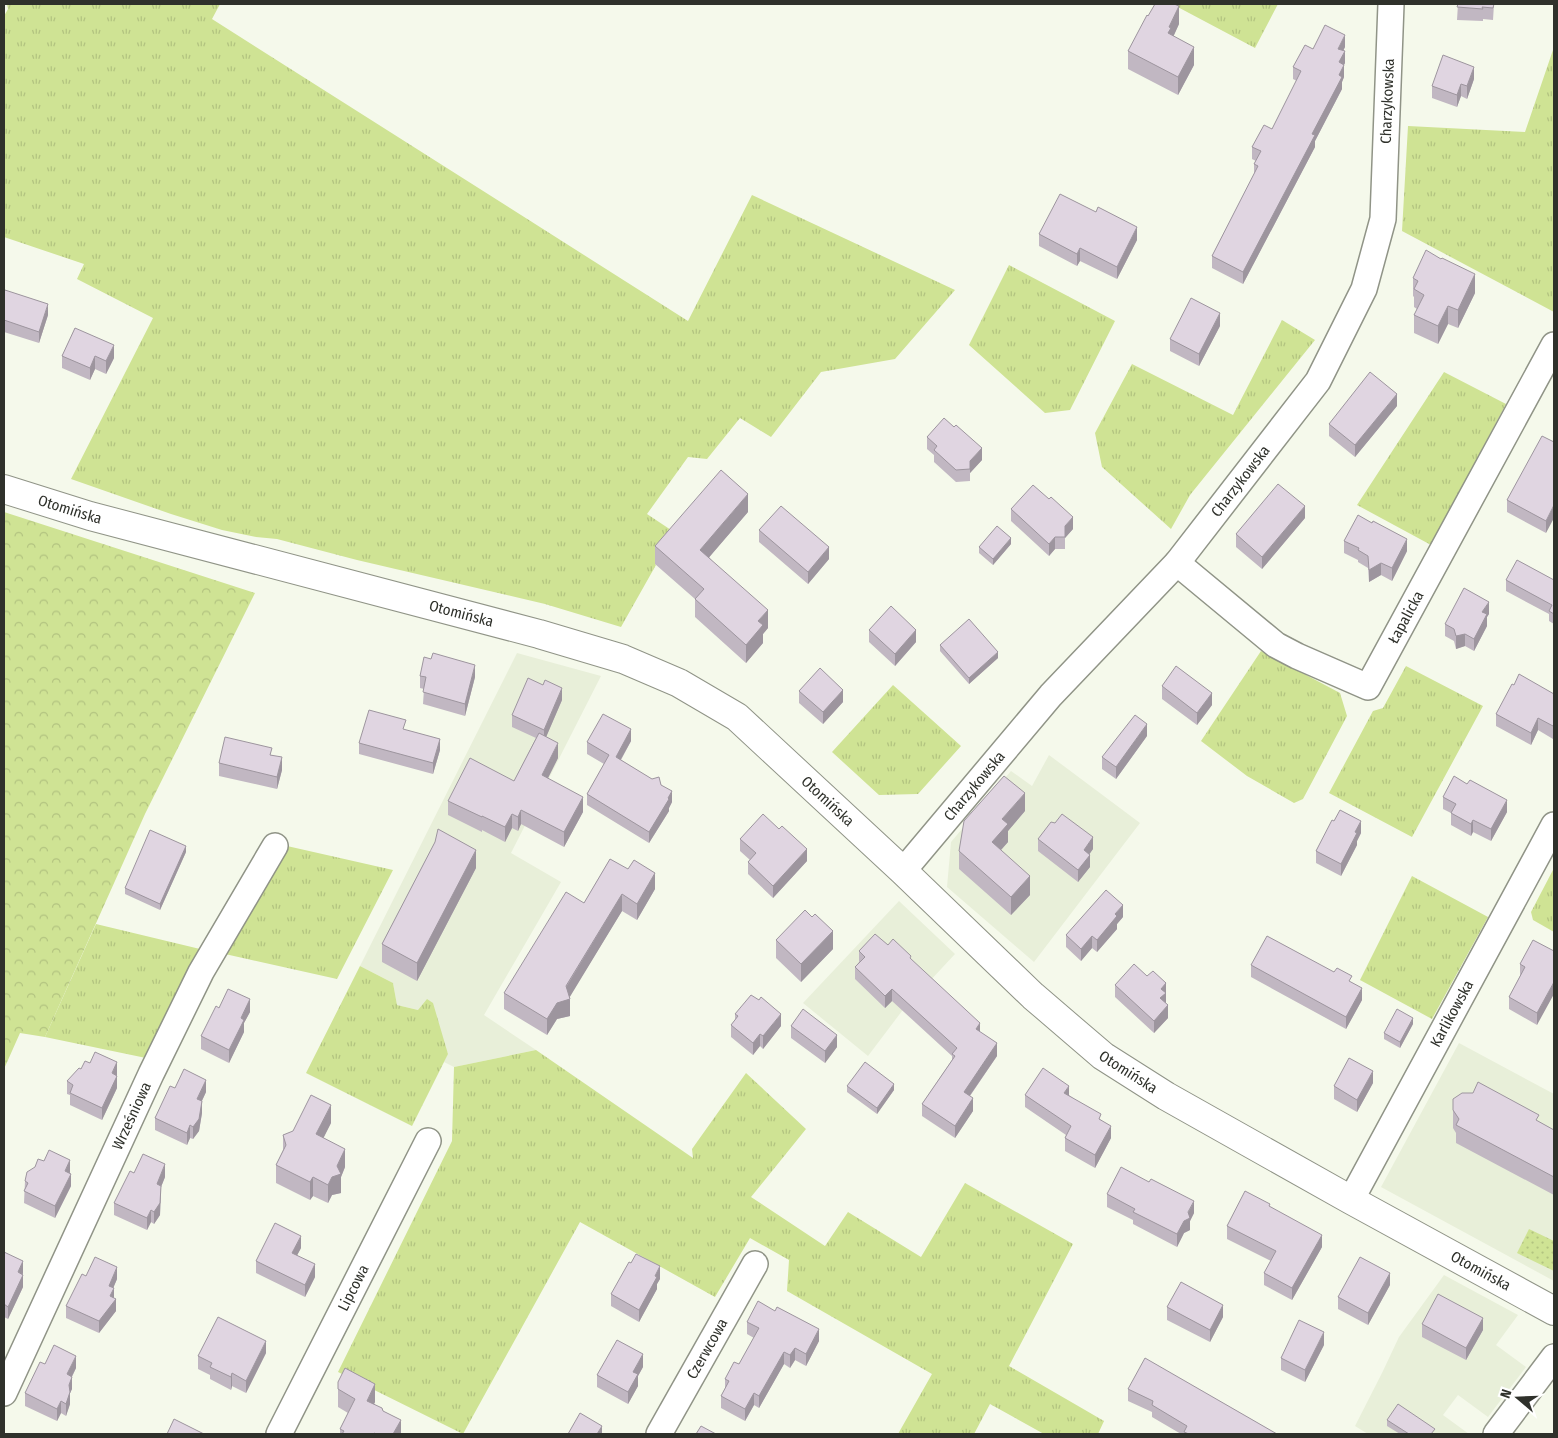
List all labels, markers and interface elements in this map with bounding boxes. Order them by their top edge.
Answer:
street label: Charzykowska [1377,58,1398,144]
street label: Charzykowska [1207,442,1274,520]
street label: Otomińska [36,491,104,528]
street label: Łapalicka [1384,588,1428,647]
street label: Otomińska [427,597,495,631]
street label: Charzykowska [940,747,1009,825]
street label: Otomińska [798,772,858,830]
street label: Karlikowska [1427,977,1477,1050]
street label: Otomińska [1096,1047,1161,1097]
street label: Wrześniowa [108,1079,155,1153]
street label: Otomińska [1448,1247,1514,1295]
street label: Lipcowa [334,1262,373,1314]
street label: Czerwcowa [683,1315,731,1382]
north arrow [1493,1373,1543,1423]
text: N [1497,1387,1516,1401]

